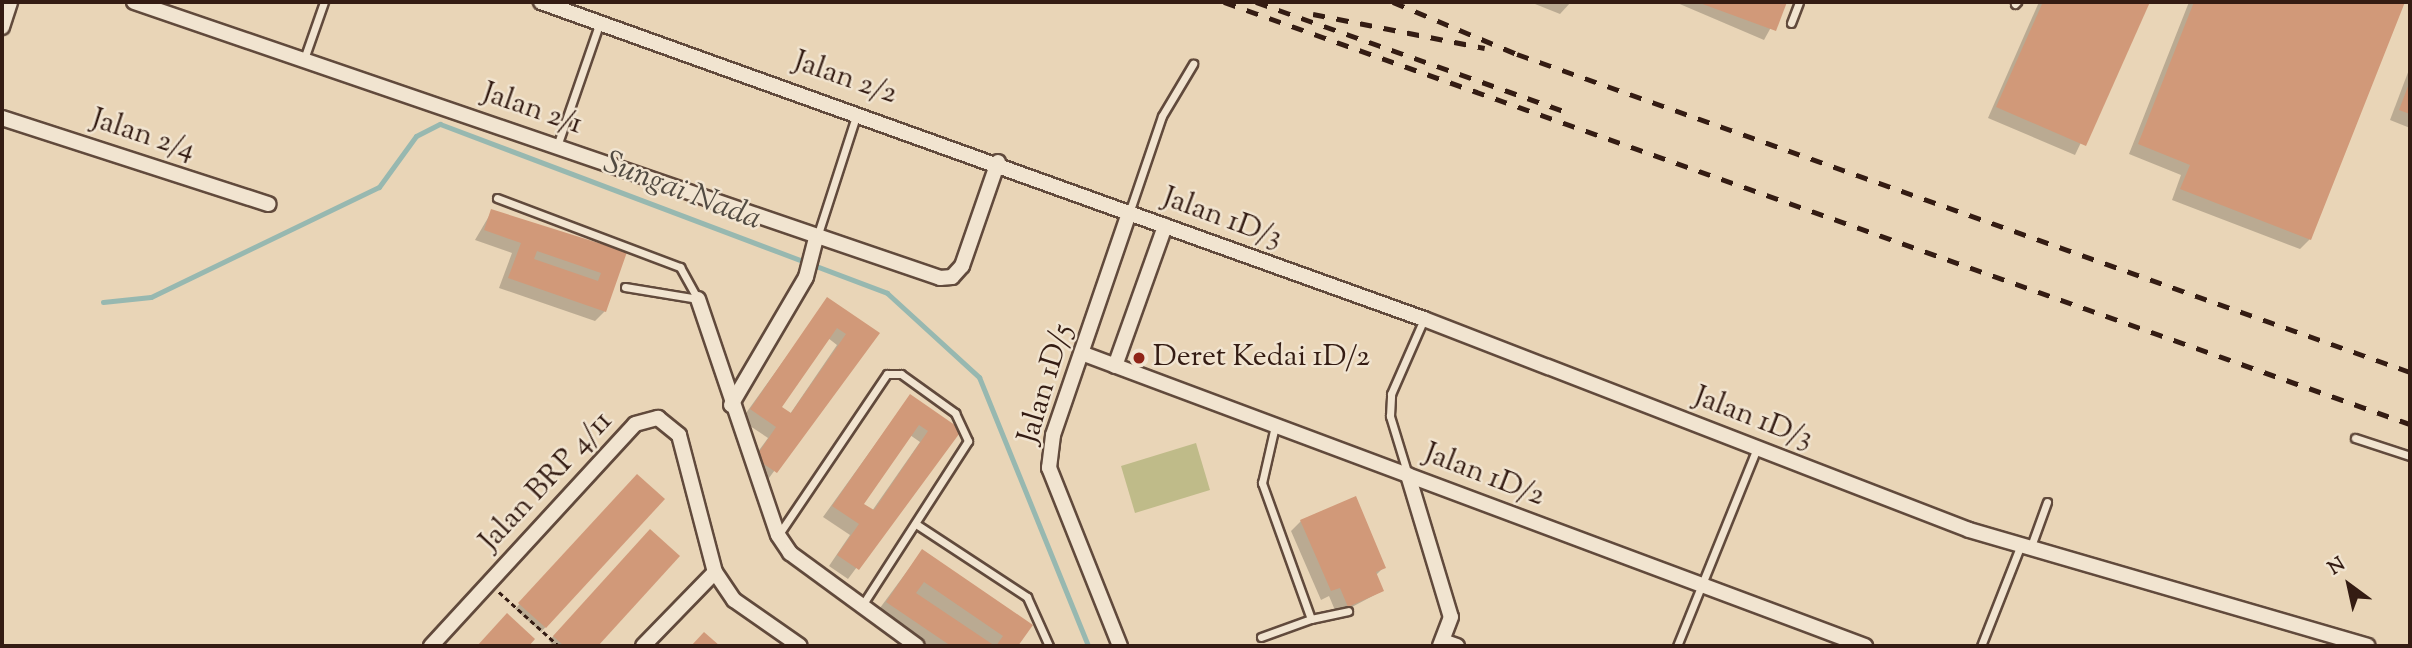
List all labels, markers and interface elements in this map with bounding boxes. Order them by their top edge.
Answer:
street label: Jalan 2/2 [789,45,901,113]
street label: Jalan 2/1 [477,76,587,144]
street label: Jalan 2/4 [87,102,199,170]
water label: Sungai Nada [598,144,766,240]
street label: Jalan 1D/3 [1157,181,1287,257]
street label: Jalan 1D/5 [1012,320,1082,448]
place label: Deret Kedai 1D/2 [1153,340,1370,376]
marker: Deret Kedai 1D/2 [1131,350,1147,366]
street label: Jalan 1D/3 [1688,380,1818,458]
street label: Jalan BRP 4/11 [473,404,621,560]
street label: Jalan 1D/2 [1419,437,1549,515]
north arrow [2314,550,2384,620]
text: N [2324,552,2351,582]

